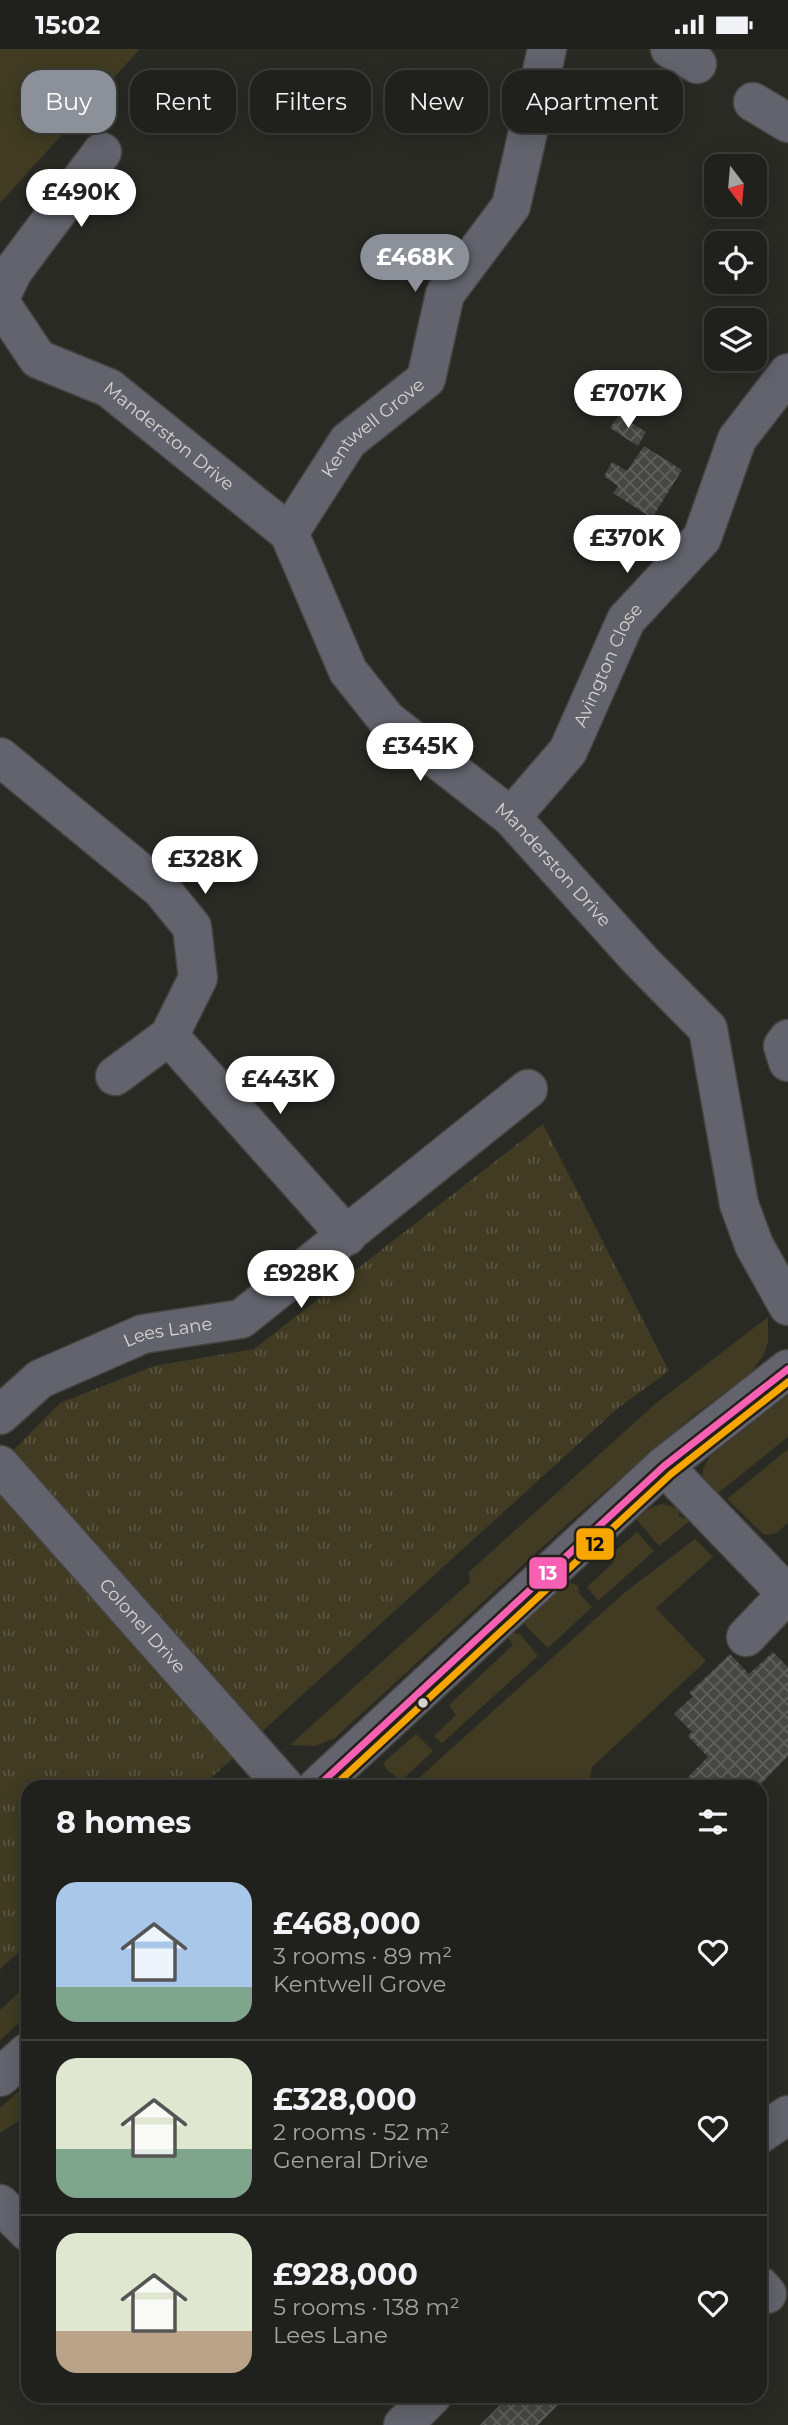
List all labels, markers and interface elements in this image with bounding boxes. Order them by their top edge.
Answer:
text: 15:02 [35,9,100,41]
chip: Buy [21,70,116,133]
chip: Rent [130,70,236,133]
chip: Filters [250,70,371,133]
chip: New [385,70,488,133]
chip: Apartment [502,70,683,133]
north arrow [704,154,766,217]
map controls [704,154,767,371]
pin: £490K [32,169,130,229]
text: £490K [42,178,120,206]
button: locate [704,231,767,294]
pin: £468K [366,235,464,294]
text: £468K [376,243,454,271]
button: layers [704,308,767,371]
pin: £707K [579,371,677,430]
street label: Kentwell Grove [317,373,429,482]
street label: Manderston Drive [99,377,239,495]
text: £707K [590,379,666,407]
pin: £370K [578,515,676,575]
text: £370K [590,524,665,552]
street label: Avington Close [569,598,647,731]
pin: £345K [371,723,469,783]
text: £345K [382,732,458,760]
street label: Manderston Drive [491,798,616,932]
pin: £328K [156,837,254,896]
text: £328K [168,845,242,873]
pin: £443K [231,1056,329,1116]
text: £443K [242,1065,318,1093]
pin: £928K [252,1251,350,1310]
text: £928K [263,1259,339,1287]
street label: Lees Lane [120,1313,214,1352]
line badge: 12 [575,1527,615,1561]
text: 12 [586,1533,604,1556]
line badge: 13 [528,1556,568,1590]
text: 13 [539,1562,557,1585]
street label: Colonel Drive [95,1574,190,1678]
unlabelled marker [416,1696,430,1710]
icon: filters [694,1803,732,1841]
text: 8 homes [56,1804,191,1841]
text: £468,000 [273,1905,421,1942]
icon: home [112,1910,196,1994]
icon: heart [694,1933,732,1971]
text: 3 rooms · 89 m² [273,1942,452,1970]
text: Kentwell Grove [273,1970,446,1998]
text: £328,000 [273,2081,417,2118]
icon: home [112,2086,196,2170]
icon: heart [694,2109,732,2147]
text: 2 rooms · 52 m² [273,2118,450,2146]
text: General Drive [273,2146,428,2174]
text: £928,000 [273,2256,418,2293]
icon: home [112,2261,196,2345]
icon: heart [694,2284,732,2322]
text: 5 rooms · 138 m² [273,2293,460,2321]
text: Lees Lane [273,2321,388,2349]

